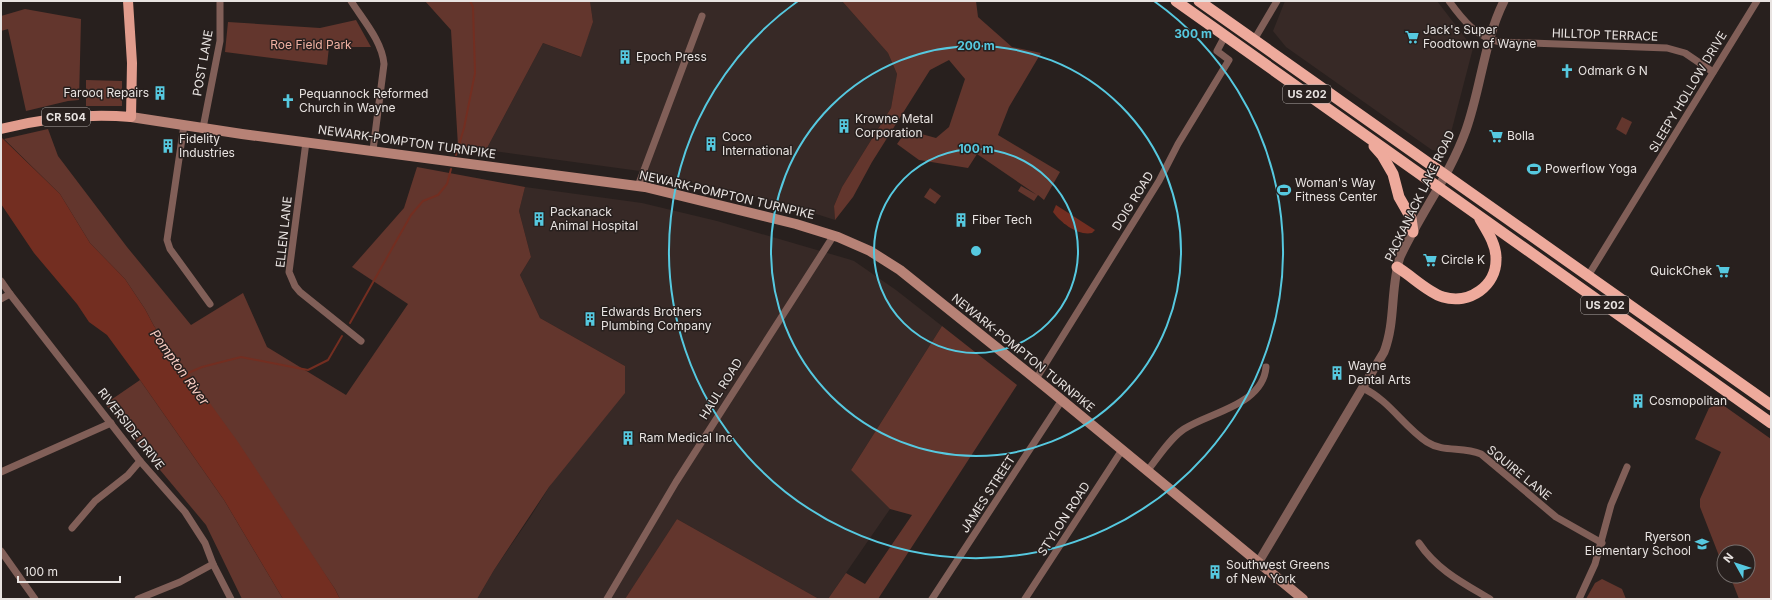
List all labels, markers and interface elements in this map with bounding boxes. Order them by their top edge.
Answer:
place label: Jack's Super Foodtown of Wayne [1423,22,1536,51]
street label: HILLTOP TERRACE [1552,25,1658,44]
text: 300 m [1174,26,1212,41]
street label: SLEEPY HOLLOW DRIVE [1645,28,1730,155]
street label: POST LANE [189,29,216,97]
supermarket icon: Jack's Super Foodtown of Wayne [1404,29,1420,45]
park label: Roe Field Park [270,37,352,52]
text: 200 m [957,38,995,53]
building icon: Epoch Press [617,49,633,65]
place label: Epoch Press [636,49,707,64]
church icon: Odmark G N [1559,63,1575,79]
place label: Odmark G N [1578,63,1648,78]
place label: Farooq Repairs [64,85,149,100]
building icon: Farooq Repairs [152,85,168,101]
road number: US 202 [1283,85,1331,103]
place label: Pequannock Reformed Church in Wayne [299,86,428,115]
church icon: Pequannock Reformed Church in Wayne [280,93,296,109]
road number: CR 504 [42,108,90,126]
place label: Krowne Metal Corporation [855,111,933,140]
building icon: Krowne Metal Corporation [836,118,852,134]
street label: NEWARK-POMPTON TURNPIKE [317,122,497,161]
street label: PACKANACK LAKE ROAD [1381,128,1458,264]
supermarket icon: Bolla [1488,128,1504,144]
place label: Bolla [1507,128,1535,143]
place label: Coco International [722,129,792,158]
place label: Fidelity Industries [179,131,235,160]
building icon: Coco International [703,136,719,152]
building icon: Fidelity Industries [160,138,176,154]
text: 100 m [958,141,994,156]
sports icon: Powerflow Yoga [1526,161,1542,177]
place label: Powerflow Yoga [1545,161,1637,176]
street label: NEWARK-POMPTON TURNPIKE [638,167,816,222]
street label: DOIG ROAD [1109,168,1157,233]
place label: Woman's Way Fitness Center [1295,175,1378,204]
sports icon: Woman's Way Fitness Center [1276,182,1292,198]
street label: ELLEN LANE [272,195,295,268]
place label: Packanack Animal Hospital [550,204,638,233]
building icon: Packanack Animal Hospital [531,211,547,227]
building icon: Fiber Tech [953,212,969,228]
place label: Fiber Tech [972,212,1032,227]
centre of rings [969,244,983,258]
supermarket icon: Circle K [1422,252,1438,268]
place label: Circle K [1441,252,1485,267]
place label: QuickChek [1650,263,1712,278]
supermarket icon: QuickChek [1715,263,1731,279]
street label: NEWARK-POMPTON TURNPIKE [949,290,1098,415]
road number: US 202 [1581,296,1629,314]
place label: Edwards Brothers Plumbing Company [601,304,712,333]
building icon: Edwards Brothers Plumbing Company [582,311,598,327]
water label: Pompton River [147,326,213,409]
street label: HAUL ROAD [696,355,745,422]
place label: Wayne Dental Arts [1348,358,1411,387]
building icon: Wayne Dental Arts [1329,365,1345,381]
street label: RIVERSIDE DRIVE [95,385,168,472]
building icon: Cosmopolitan [1630,393,1646,409]
place label: Cosmopolitan [1649,393,1727,408]
building icon: Ram Medical Inc [620,430,636,446]
place label: Ram Medical Inc [639,430,733,445]
street label: SQUIRE LANE [1484,442,1555,503]
street label: JAMES STREET [957,452,1018,535]
street label: STYLON ROAD [1034,479,1093,559]
place label: Ryerson Elementary School [1585,529,1691,558]
school or university icon: Ryerson Elementary School [1694,536,1710,552]
north arrow [1716,544,1756,584]
text: N [1720,550,1736,565]
place label: Southwest Greens of New York [1226,557,1330,586]
scale bar [18,558,120,584]
text: 100 m [24,564,58,579]
building icon: Southwest Greens of New York [1207,564,1223,580]

